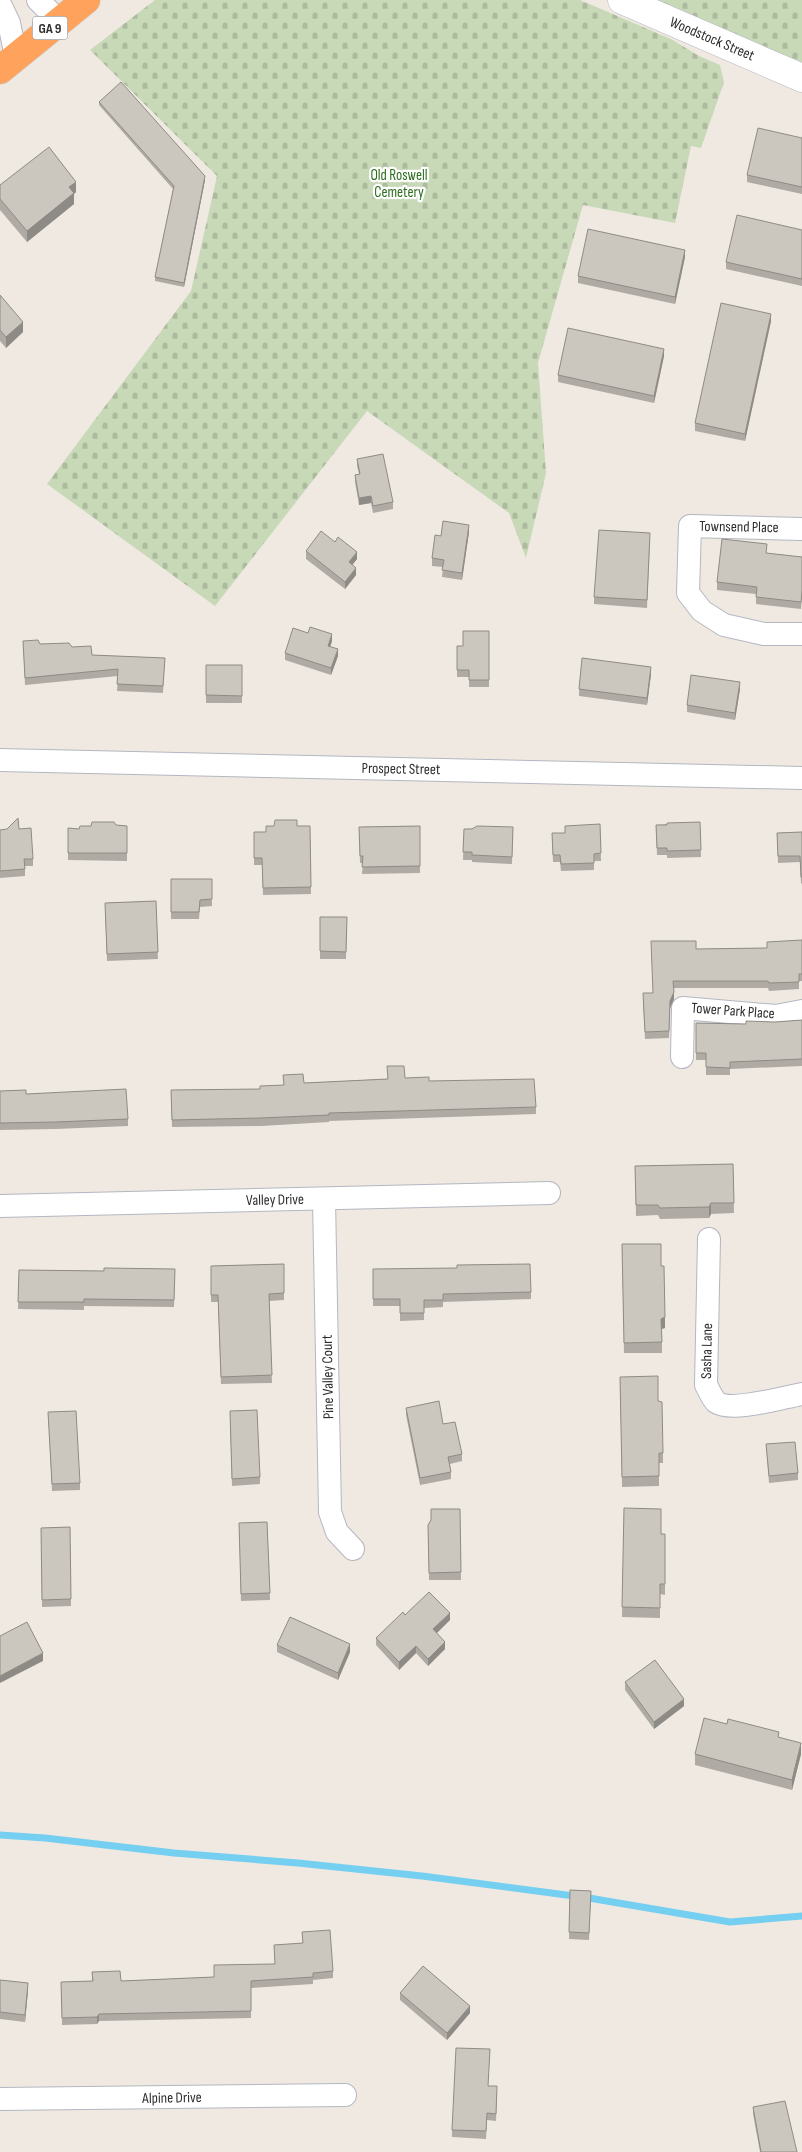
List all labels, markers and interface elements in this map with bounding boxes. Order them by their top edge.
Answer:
street label: Woodstock Street [667,13,758,66]
road number: GA 9 [32,16,68,40]
park label: Old Roswell Cemetery [370,166,428,202]
street label: Townsend Place [699,517,779,537]
street label: Prospect Street [361,759,441,779]
street label: Tower Park Place [691,999,775,1023]
street label: Valley Drive [246,1190,304,1210]
street label: Sasha Lane [697,1323,717,1379]
street label: Pine Valley Court [318,1334,338,1419]
street label: Alpine Drive [141,2088,202,2108]

